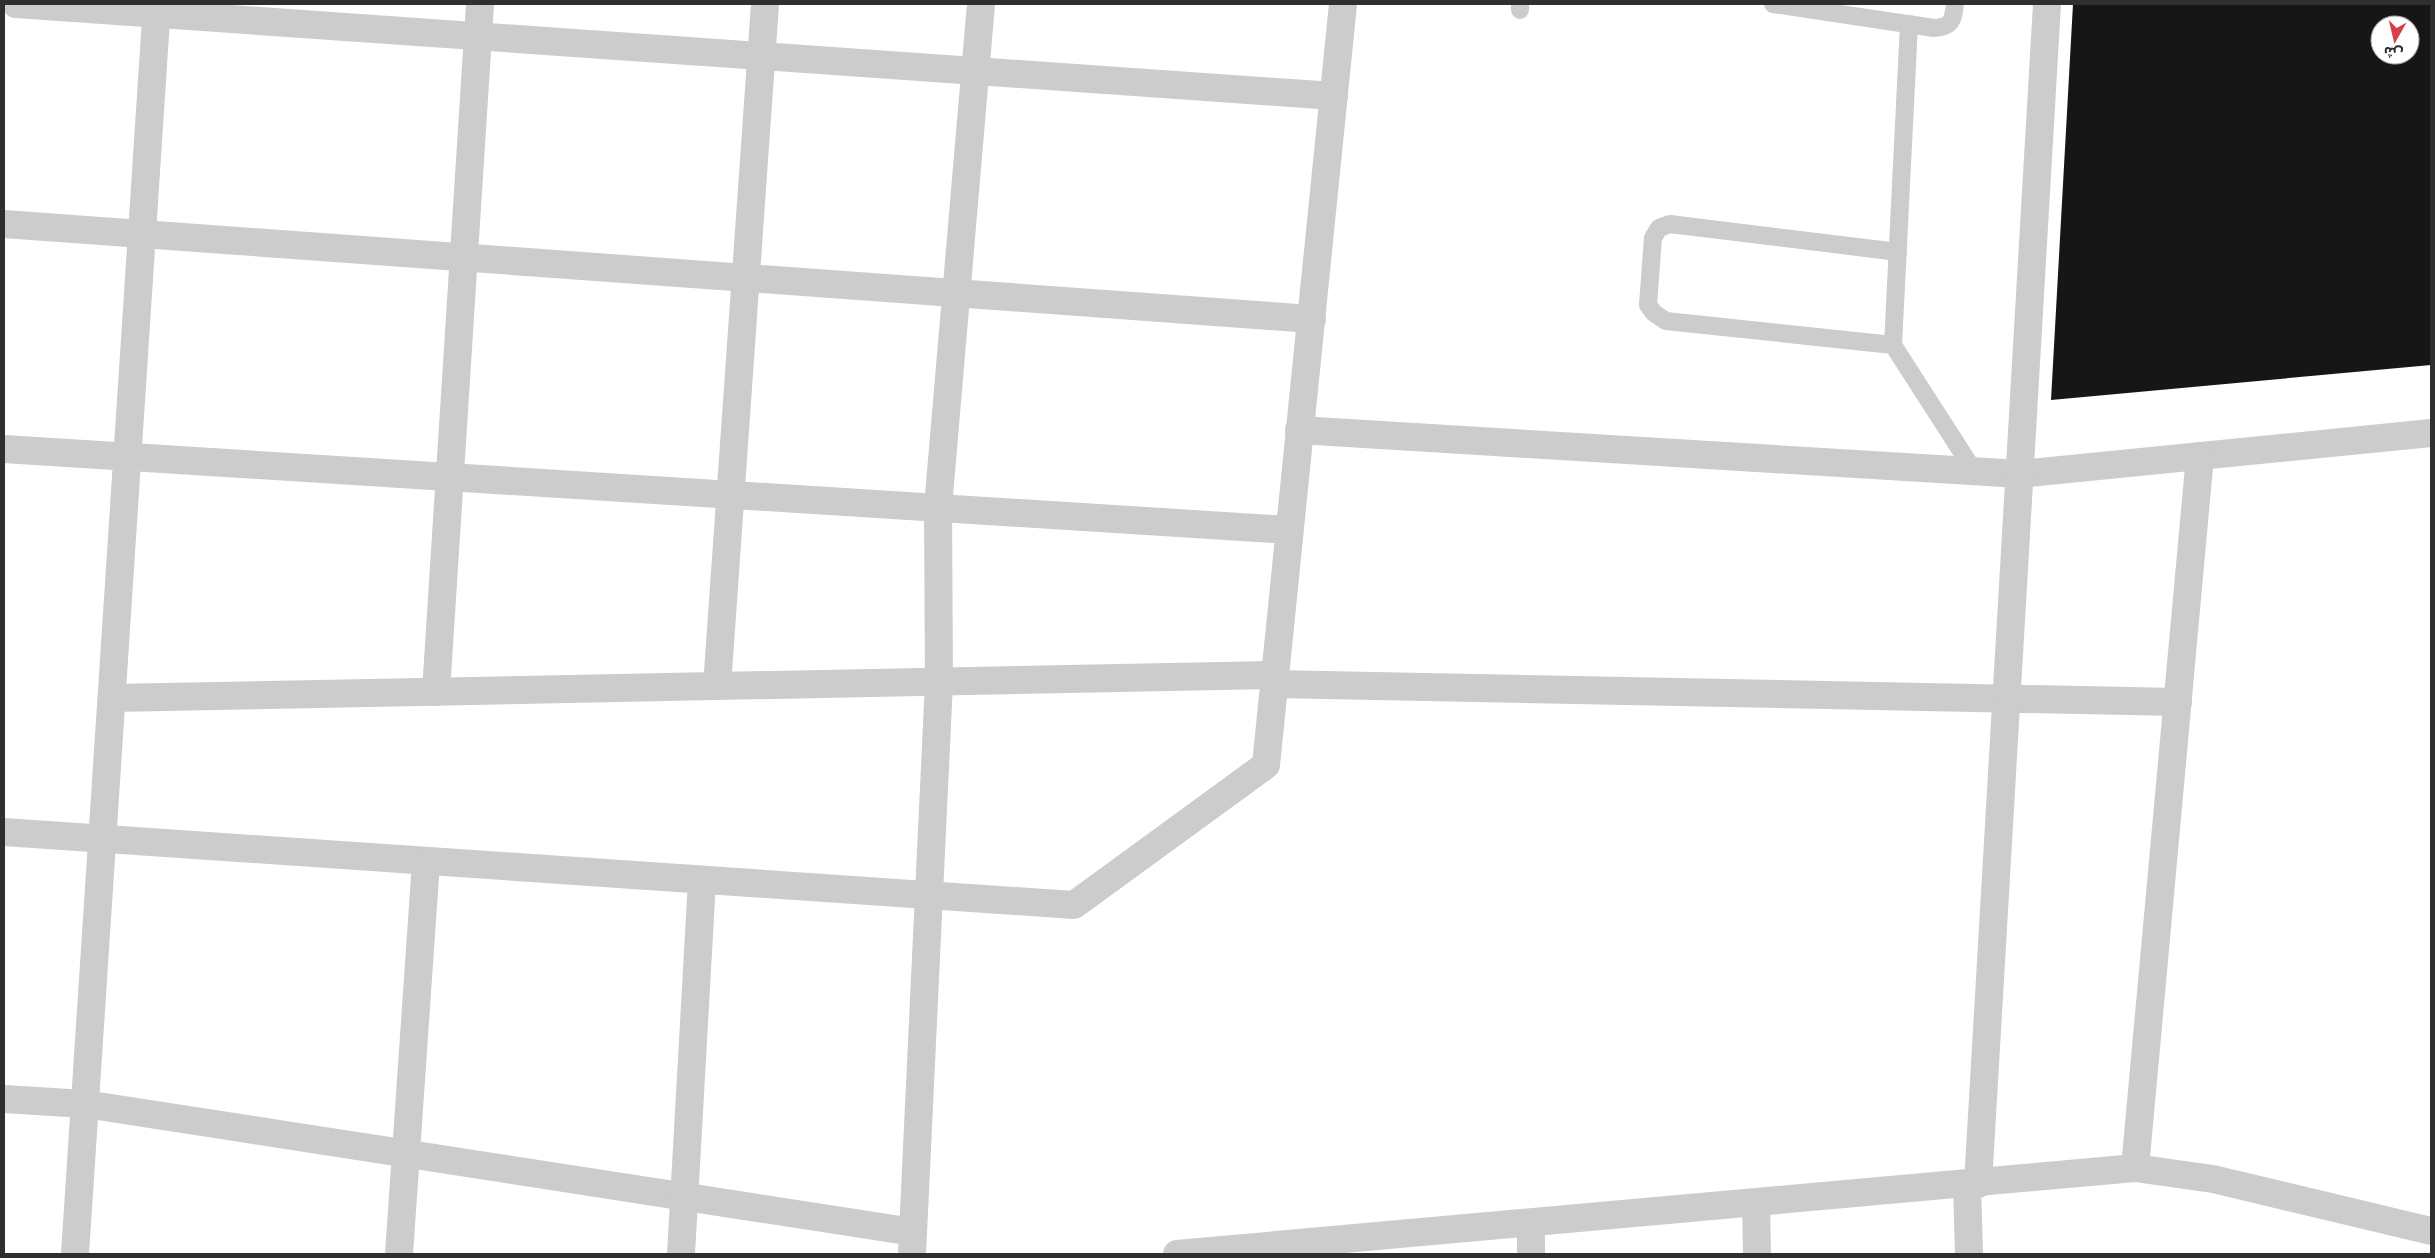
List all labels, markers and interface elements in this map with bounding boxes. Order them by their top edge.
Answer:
north arrow [2370,15,2420,65]
text: ش [2383,44,2404,60]

